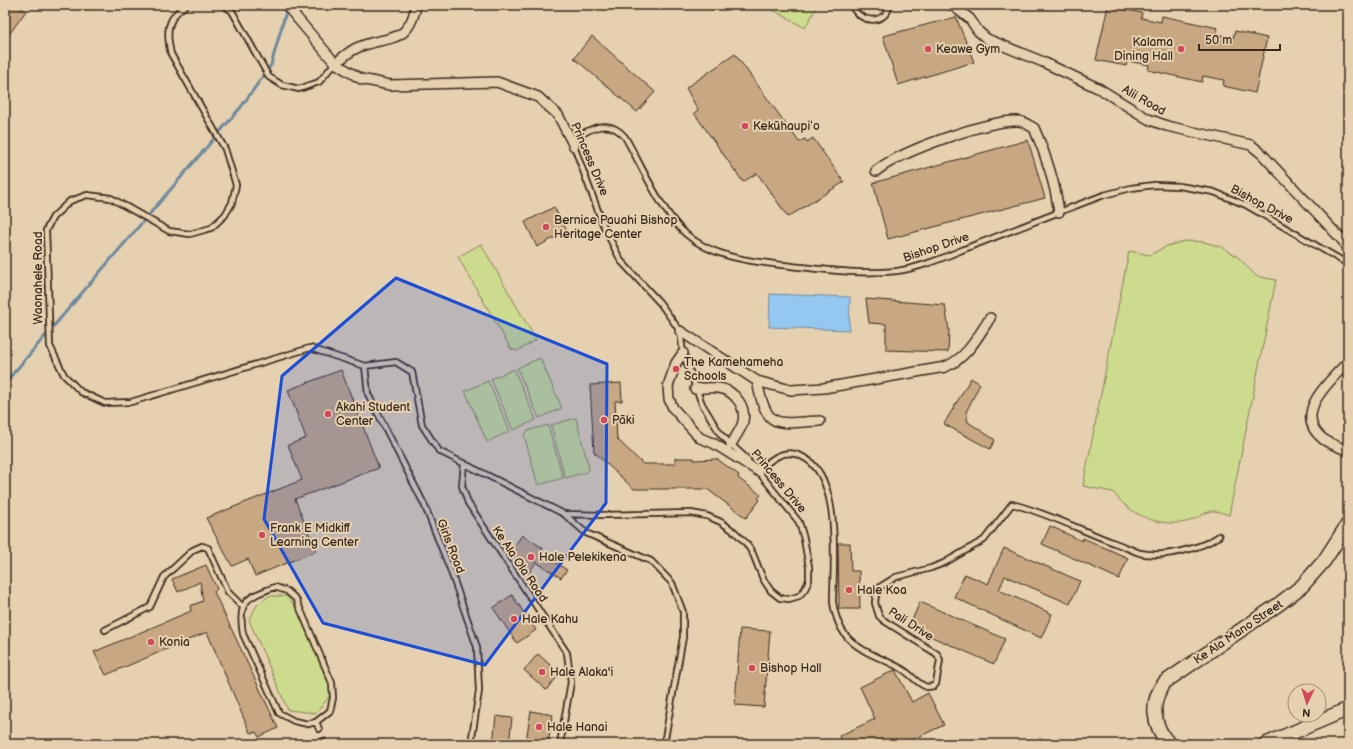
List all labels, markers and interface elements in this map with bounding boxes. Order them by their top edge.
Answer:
scale bar [1199,26,1280,52]
text: 50 m [1205,33,1232,48]
place label: Kalama Dining Hall [1114,35,1173,64]
place label: Keawe Gym [936,42,1000,57]
marker: Keawe Gym [923,44,933,54]
marker: Kalama Dining Hall [1176,44,1186,54]
street label: Alii Road [1119,82,1168,119]
place label: Kekūhaupiʻo [753,119,820,134]
street label: Princess Drive [567,120,612,198]
marker: Kekūhaupiʻo [740,121,750,131]
street label: Bishop Drive [1228,182,1296,227]
place label: Bernice Pauahi Bishop Heritage Center [554,213,677,242]
marker: Bernice Pauahi Bishop Heritage Center [541,222,551,232]
street label: Bishop Drive [901,229,971,266]
street label: Waonahele Road [31,231,46,325]
place label: The Kamehameha Schools [684,355,783,384]
marker: The Kamehameha Schools [671,364,681,374]
place label: Akahi Student Center [336,400,411,429]
marker: Akahi Student Center [323,409,333,419]
place label: Pāki [612,413,635,428]
marker: Pāki [599,415,609,425]
street label: Princess Drive [748,447,810,516]
street label: Girls Road [433,517,468,576]
place label: Frank E Midkiff Learning Center [270,521,359,550]
street label: Ke Ala Ola Road [489,523,551,605]
marker: Frank E Midkiff Learning Center [257,530,267,540]
place label: Hale Pelekikena [539,550,627,565]
marker: Hale Pelekikena [526,552,536,562]
place label: Hale Koa [857,583,907,598]
marker: Hale Koa [844,585,854,595]
street label: Ke Ala Mano Street [1191,597,1286,668]
street label: Pali Drive [885,604,936,645]
place label: Hale Kahu [522,612,578,627]
marker: Hale Kahu [509,614,519,624]
place label: Konia [159,635,190,650]
marker: Konia [146,637,156,647]
place label: Bishop Hall [760,661,822,676]
marker: Bishop Hall [747,663,757,673]
place label: Hale Alaka'i [550,665,613,680]
marker: Hale Alaka'i [537,667,547,677]
north arrow [1287,683,1327,723]
text: N [1302,706,1311,719]
place label: Hale Hanai [547,720,608,735]
marker: Hale Hanai [534,722,544,732]

